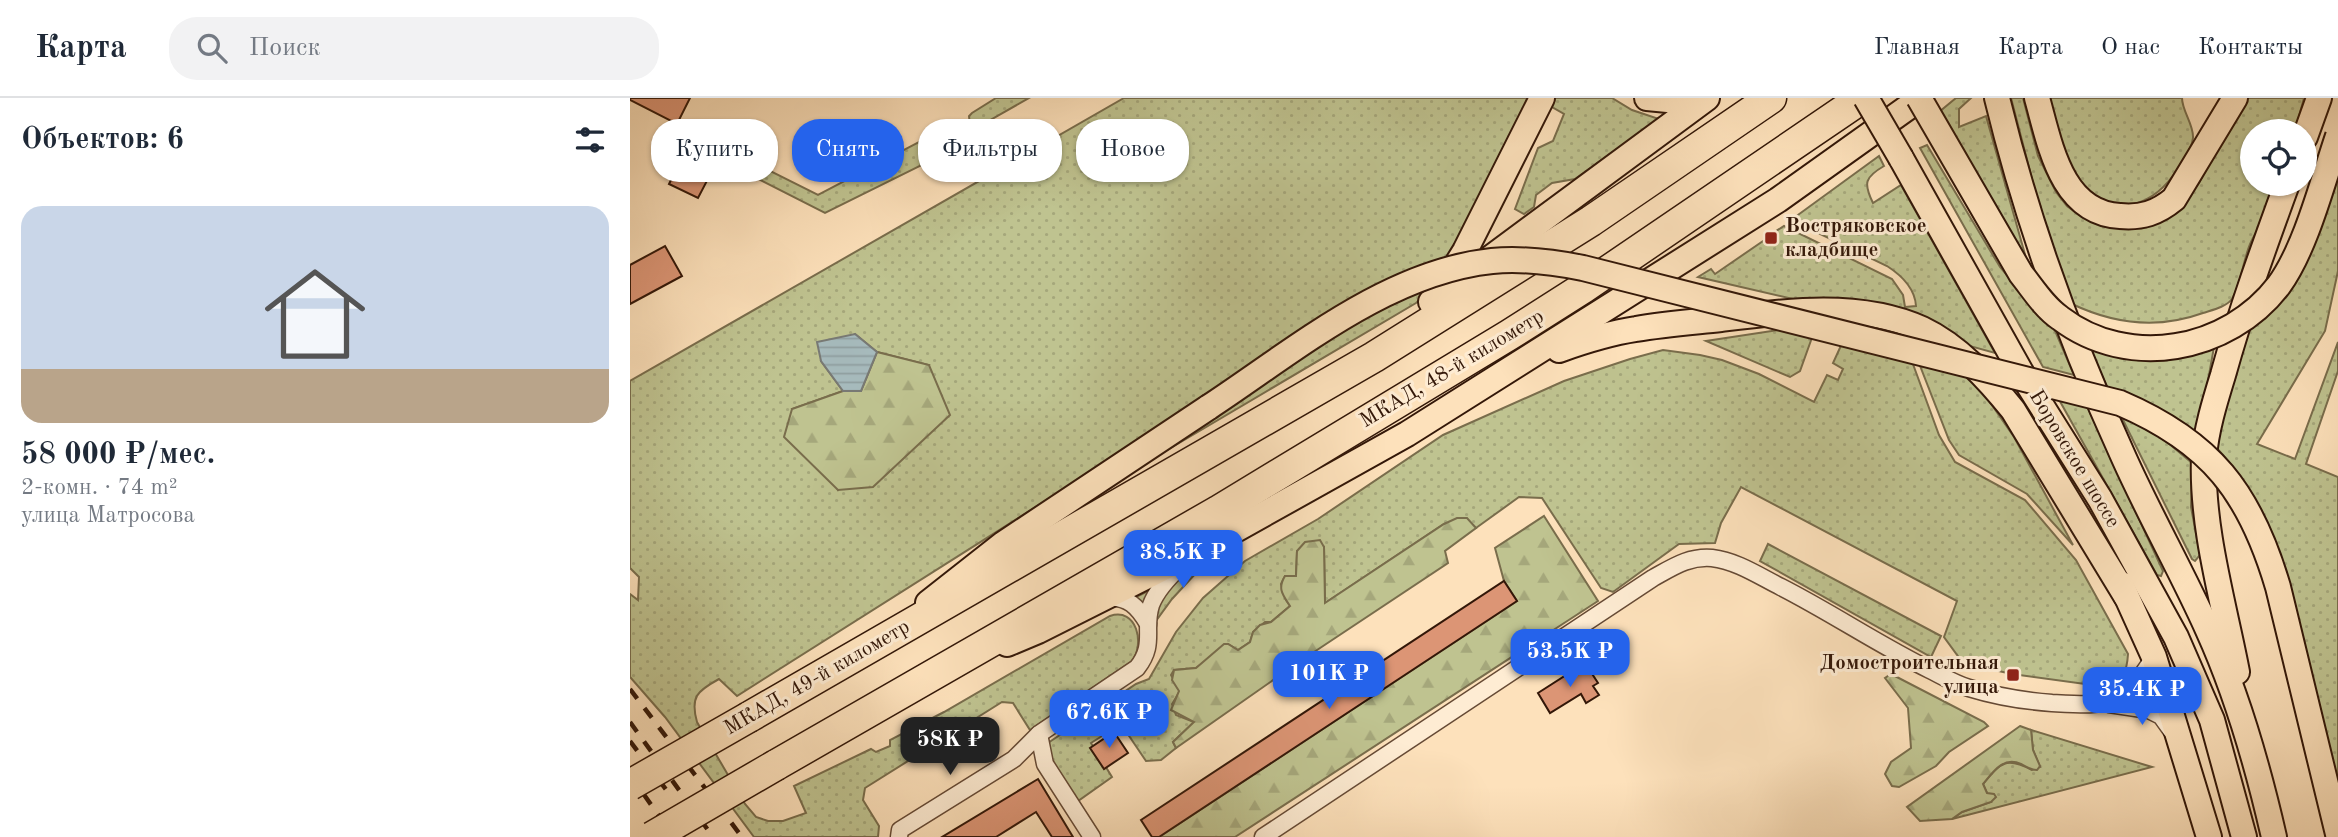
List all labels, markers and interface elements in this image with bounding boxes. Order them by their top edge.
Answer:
search box [169,17,659,80]
icon: search [193,29,231,67]
text: Карта [35,32,127,65]
text: Поиск [249,35,321,61]
text: Главная [1874,36,1960,60]
text: Карта [1998,36,2063,60]
text: О нас [2101,36,2160,60]
text: Контакты [2198,36,2303,60]
chip: Купить [651,119,778,182]
chip: Снять [792,119,904,182]
chip: Фильтры [918,119,1062,182]
chip: Новое [1076,119,1189,182]
map controls [2240,119,2317,196]
button: locate [2240,119,2317,196]
icon: filters [571,121,609,159]
text: Объектов: 6 [21,125,184,155]
place label: Востряковское кладбище [1785,216,1927,261]
marker: Востряковское кладбище [1763,230,1779,246]
icon: home [252,251,378,377]
street label: МКАД, 48-й километр [1356,306,1548,432]
street label: Боровское шоссе [2025,386,2123,532]
text: 58 000 ₽/мес. [21,440,215,470]
text: 2-комн. · 74 m² [21,476,178,499]
text: улица Матросова [21,504,195,527]
pin: 38.5K ₽ [1118,531,1248,590]
text: 38.5K ₽ [1140,541,1226,564]
street label: МКАД, 49-й километр [721,616,913,740]
pin: 53.5K ₽ [1505,630,1635,689]
text: 53.5K ₽ [1527,640,1613,663]
pin: 101K ₽ [1272,652,1386,711]
place label: Домостроительная улица [1820,653,1999,698]
text: 101K ₽ [1289,662,1369,685]
marker: Домостроительная улица [2005,667,2021,683]
pin: 35.4K ₽ [2077,668,2207,727]
text: 35.4K ₽ [2099,678,2185,701]
pin: 67.6K ₽ [1044,690,1174,750]
text: 67.6K ₽ [1066,701,1152,724]
pin: 58K ₽ [901,718,999,777]
text: 58K ₽ [917,728,983,751]

